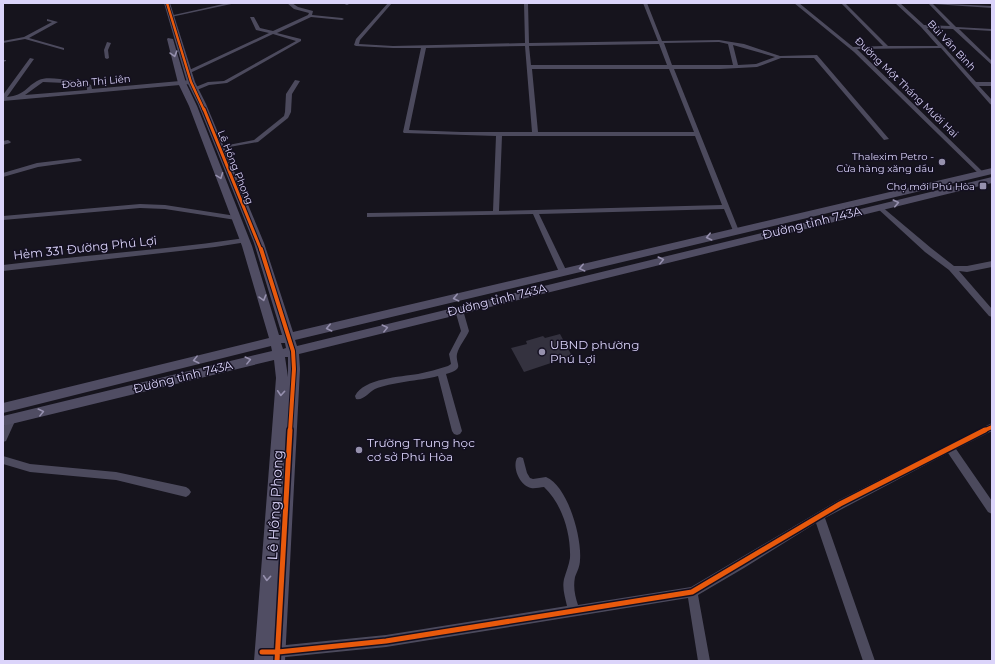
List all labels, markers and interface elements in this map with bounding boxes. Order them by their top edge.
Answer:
street label: Bùi Văn Bình [925,17,979,74]
street label: Đường Một Tháng Mười Hai [852,34,961,140]
one-way arrow [169,50,178,57]
street label: Đoàn Thị Liên [61,72,131,91]
street label: Lê Hồng Phong [215,128,256,206]
place label: Thalexim Petro - Cửa hàng xăng dầu [836,150,934,175]
marker: Thalexim Petro - Cửa hàng xăng dầu [937,157,947,167]
one-way arrow [215,172,223,179]
place label: Chợ mới Phú Hòa [887,180,975,193]
marker: Chợ mới Phú Hòa [978,181,988,191]
one-way arrow [893,199,899,207]
street label: Đường tỉnh 743A [761,203,863,242]
street label: Hẻm 331 Đường Phú Lợi [12,232,158,263]
one-way arrow [705,233,712,241]
one-way arrow [658,257,664,265]
one-way arrow [579,263,585,271]
street label: Đường tỉnh 743A [446,280,548,319]
one-way arrow [453,293,459,301]
one-way arrow [258,295,267,302]
one-way arrow [326,323,332,331]
one-way arrow [382,324,388,332]
place label: UBND phường Phú Lợi [550,337,639,366]
marker: UBND phường Phú Lợi [537,347,547,357]
one-way arrow [193,355,200,364]
street label: Đường tỉnh 743A [132,357,234,396]
one-way arrow [245,357,252,365]
one-way arrow [277,390,286,396]
one-way arrow [37,408,44,417]
place label: Trường Trung học cơ sở Phú Hòa [367,435,475,464]
marker: Trường Trung học cơ sở Phú Hòa [354,445,364,455]
street label: Lê Hồng Phong [263,449,287,561]
one-way arrow [263,575,272,581]

